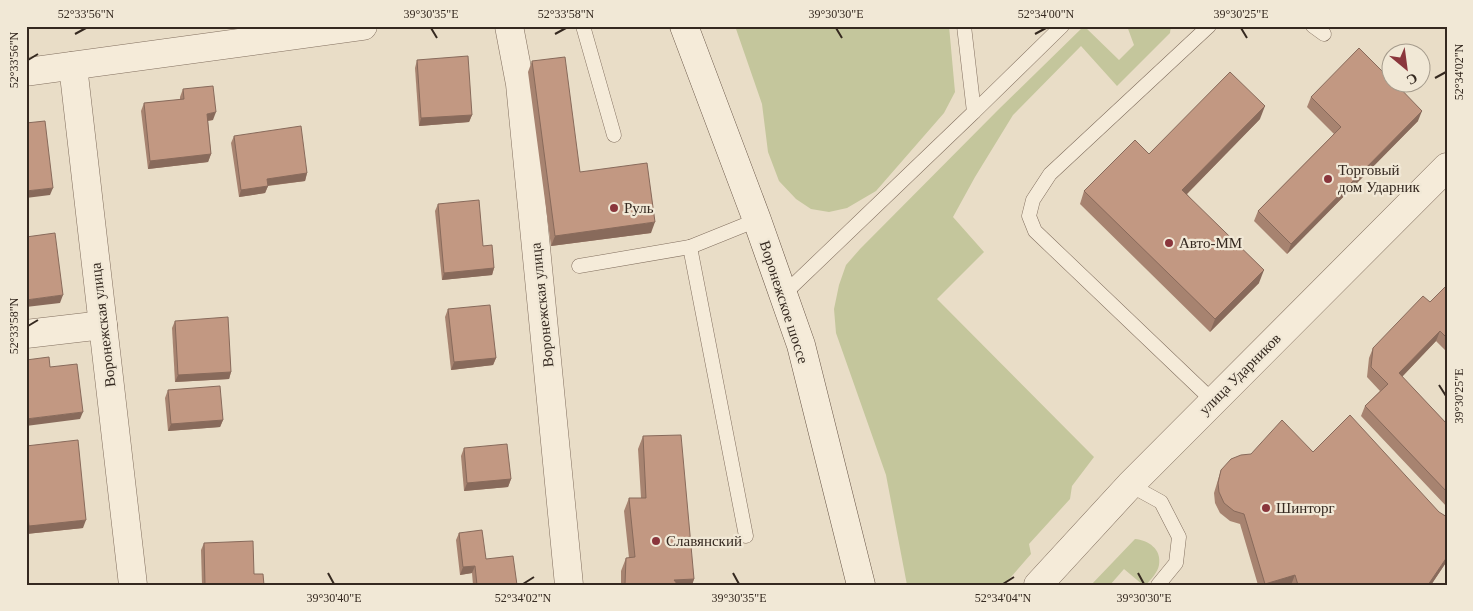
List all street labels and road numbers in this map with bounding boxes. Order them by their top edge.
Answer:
street label: Воронежское шоссе [757,239,812,366]
street label: Воронежская улица [527,241,557,368]
street label: Воронежская улица [87,261,119,388]
street label: улица Ударников [1196,330,1284,418]

